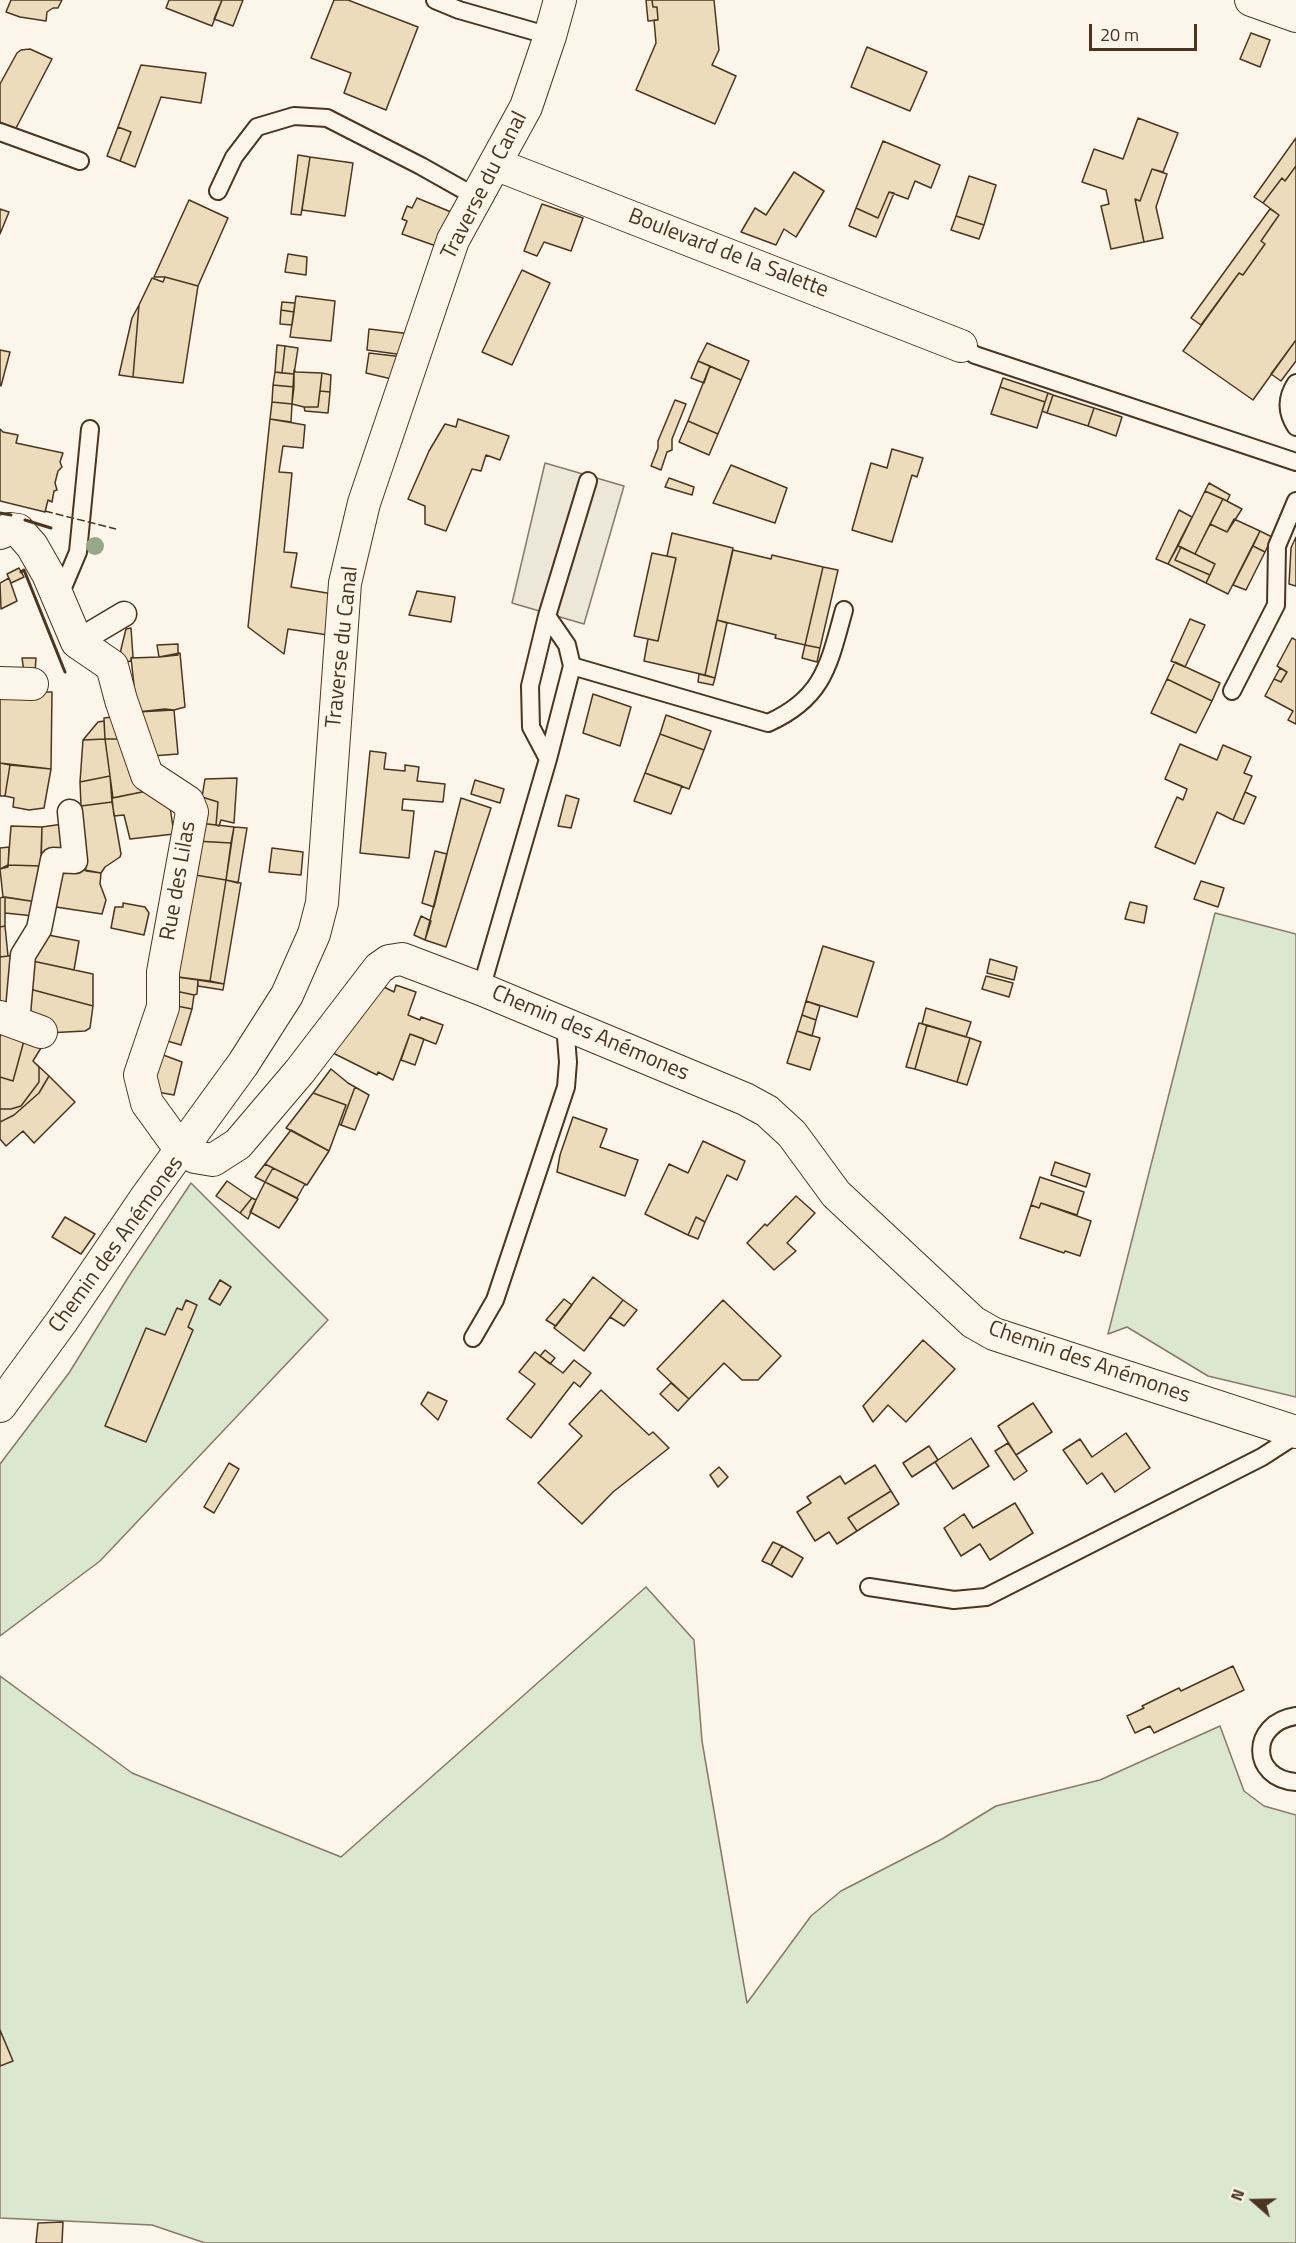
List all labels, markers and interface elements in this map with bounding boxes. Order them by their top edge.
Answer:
scale bar [1092,12,1200,50]
text: 20 m [1100,21,1139,48]
street label: Traverse du Canal [436,108,534,264]
street label: Boulevard de la Salette [624,204,832,304]
street label: Traverse du Canal [321,565,365,729]
street label: Rue des Lilas [156,819,202,943]
street label: Chemin des Anémones [487,980,693,1088]
street label: Chemin des Anémones [44,1152,190,1338]
street label: Chemin des Anémones [985,1316,1193,1410]
north arrow [1224,2171,1284,2231]
text: N [1224,2186,1250,2204]

